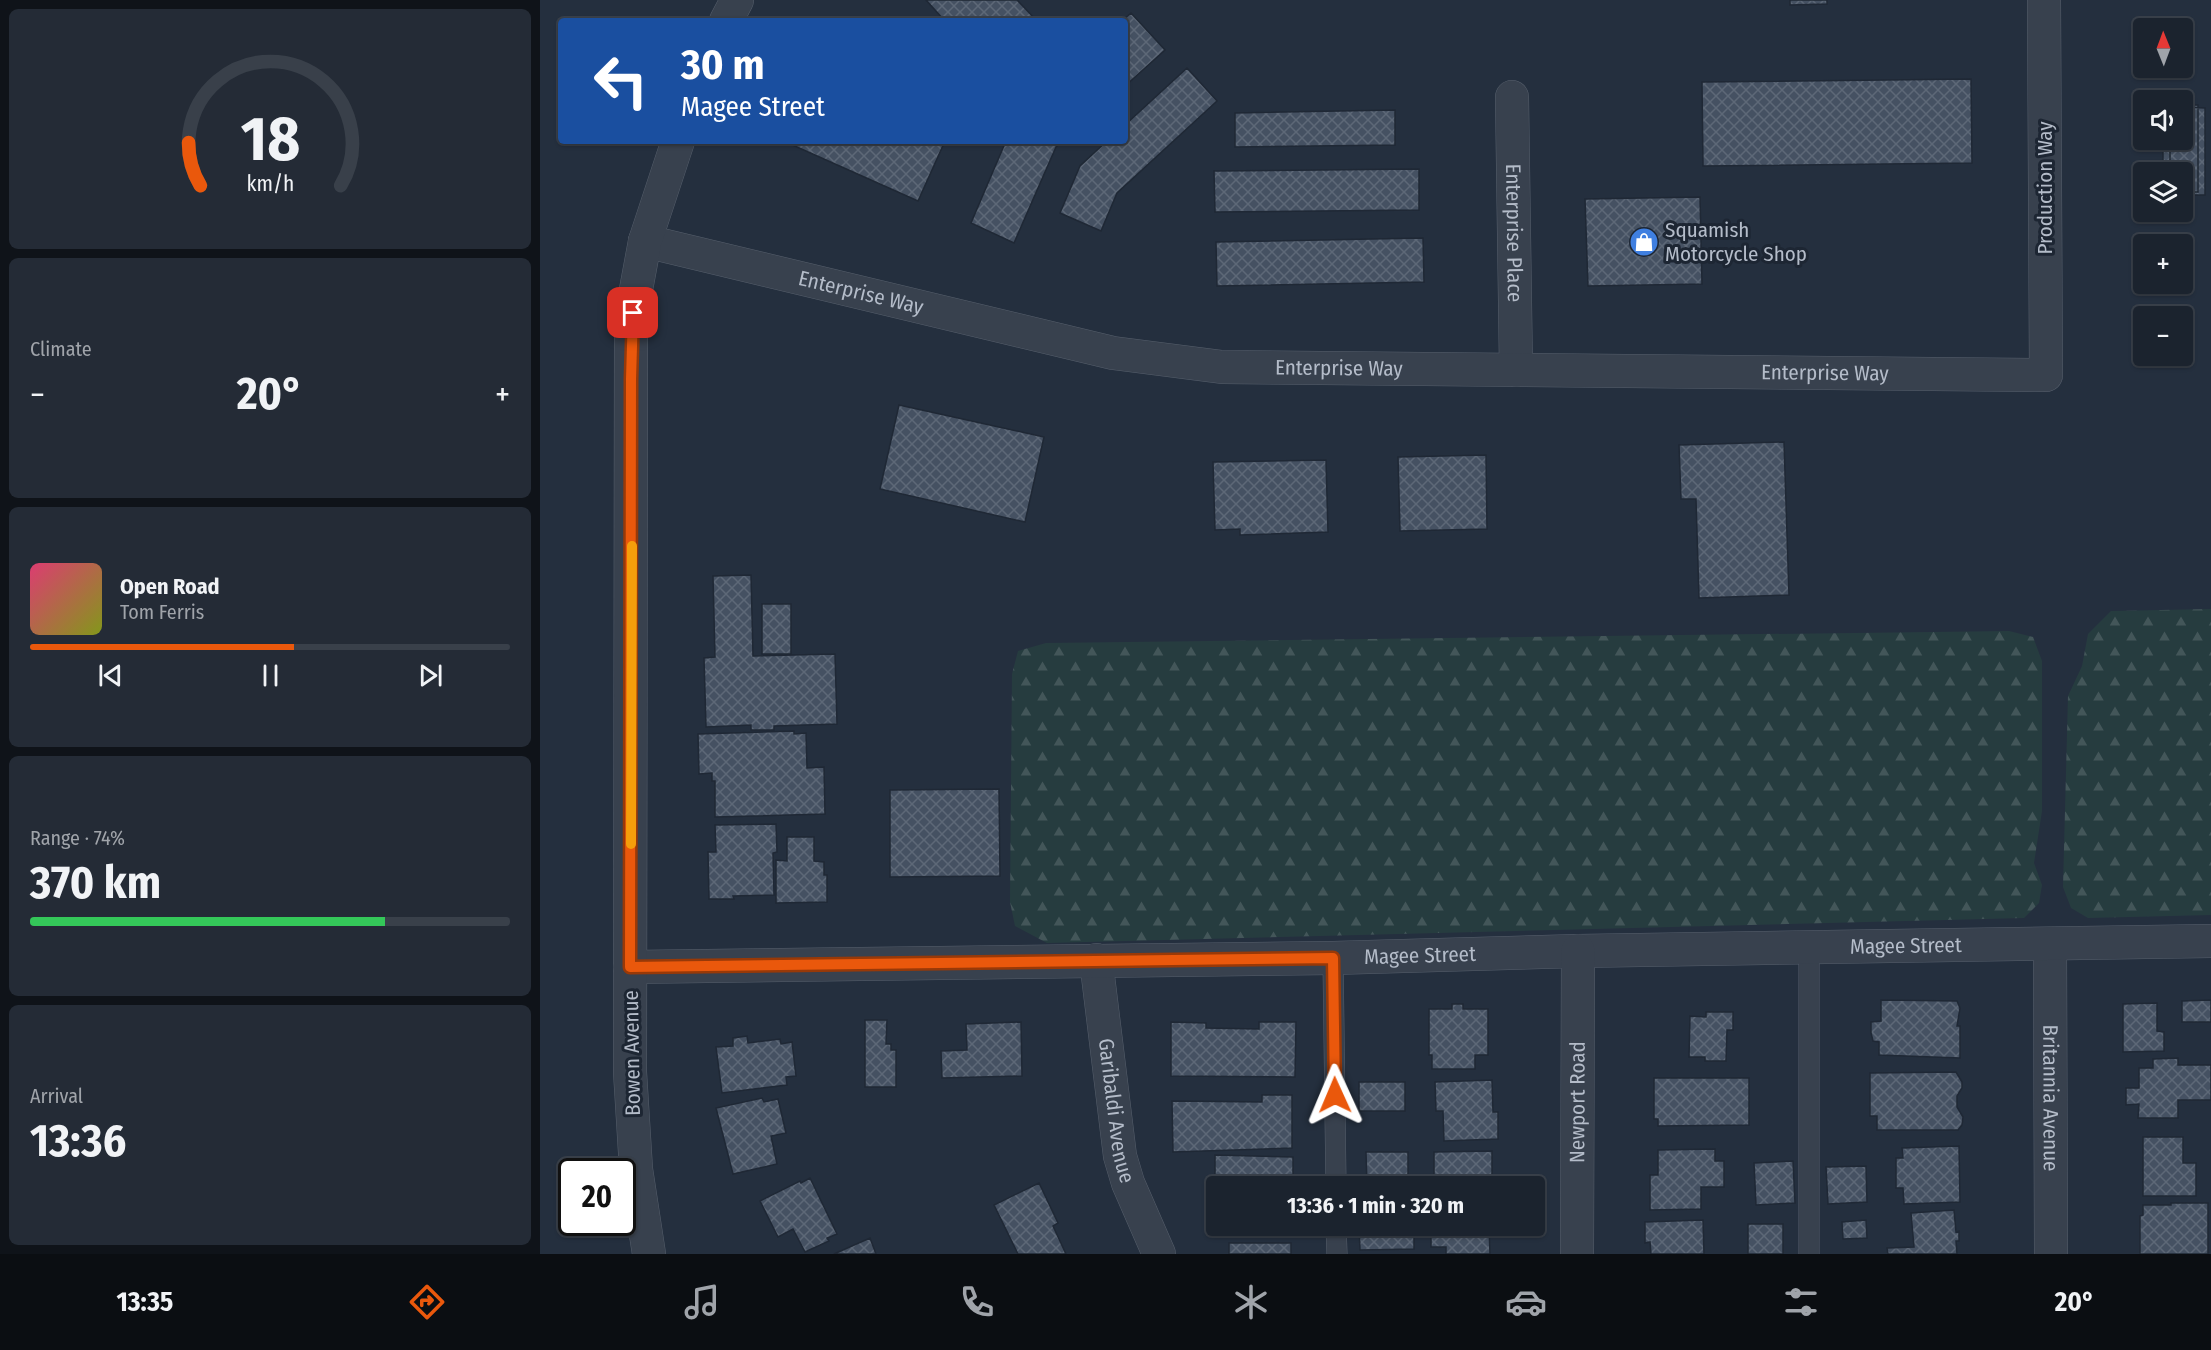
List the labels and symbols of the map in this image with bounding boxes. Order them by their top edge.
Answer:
north arrow [2133,18,2193,78]
street label: Production Way [2032,121,2058,255]
street label: Enterprise Place [1500,163,1528,302]
place label: Squamish Motorcycle Shop [1665,217,1807,267]
shop icon: Squamish Motorcycle Shop [1628,226,1660,258]
street label: Enterprise Way [796,265,927,320]
pin [607,287,658,338]
street label: Enterprise Way [1275,355,1403,382]
street label: Enterprise Way [1761,359,1889,386]
street label: Magee Street [1850,932,1962,960]
street label: Magee Street [1364,941,1476,970]
street label: Bowen Avenue [618,990,646,1116]
street label: Britannia Avenue [2037,1024,2064,1172]
street label: Garibaldi Avenue [1093,1037,1140,1186]
street label: Newport Road [1564,1041,1591,1163]
position arrow [1303,1063,1367,1127]
speed limit sign: 20 [558,1158,636,1236]

